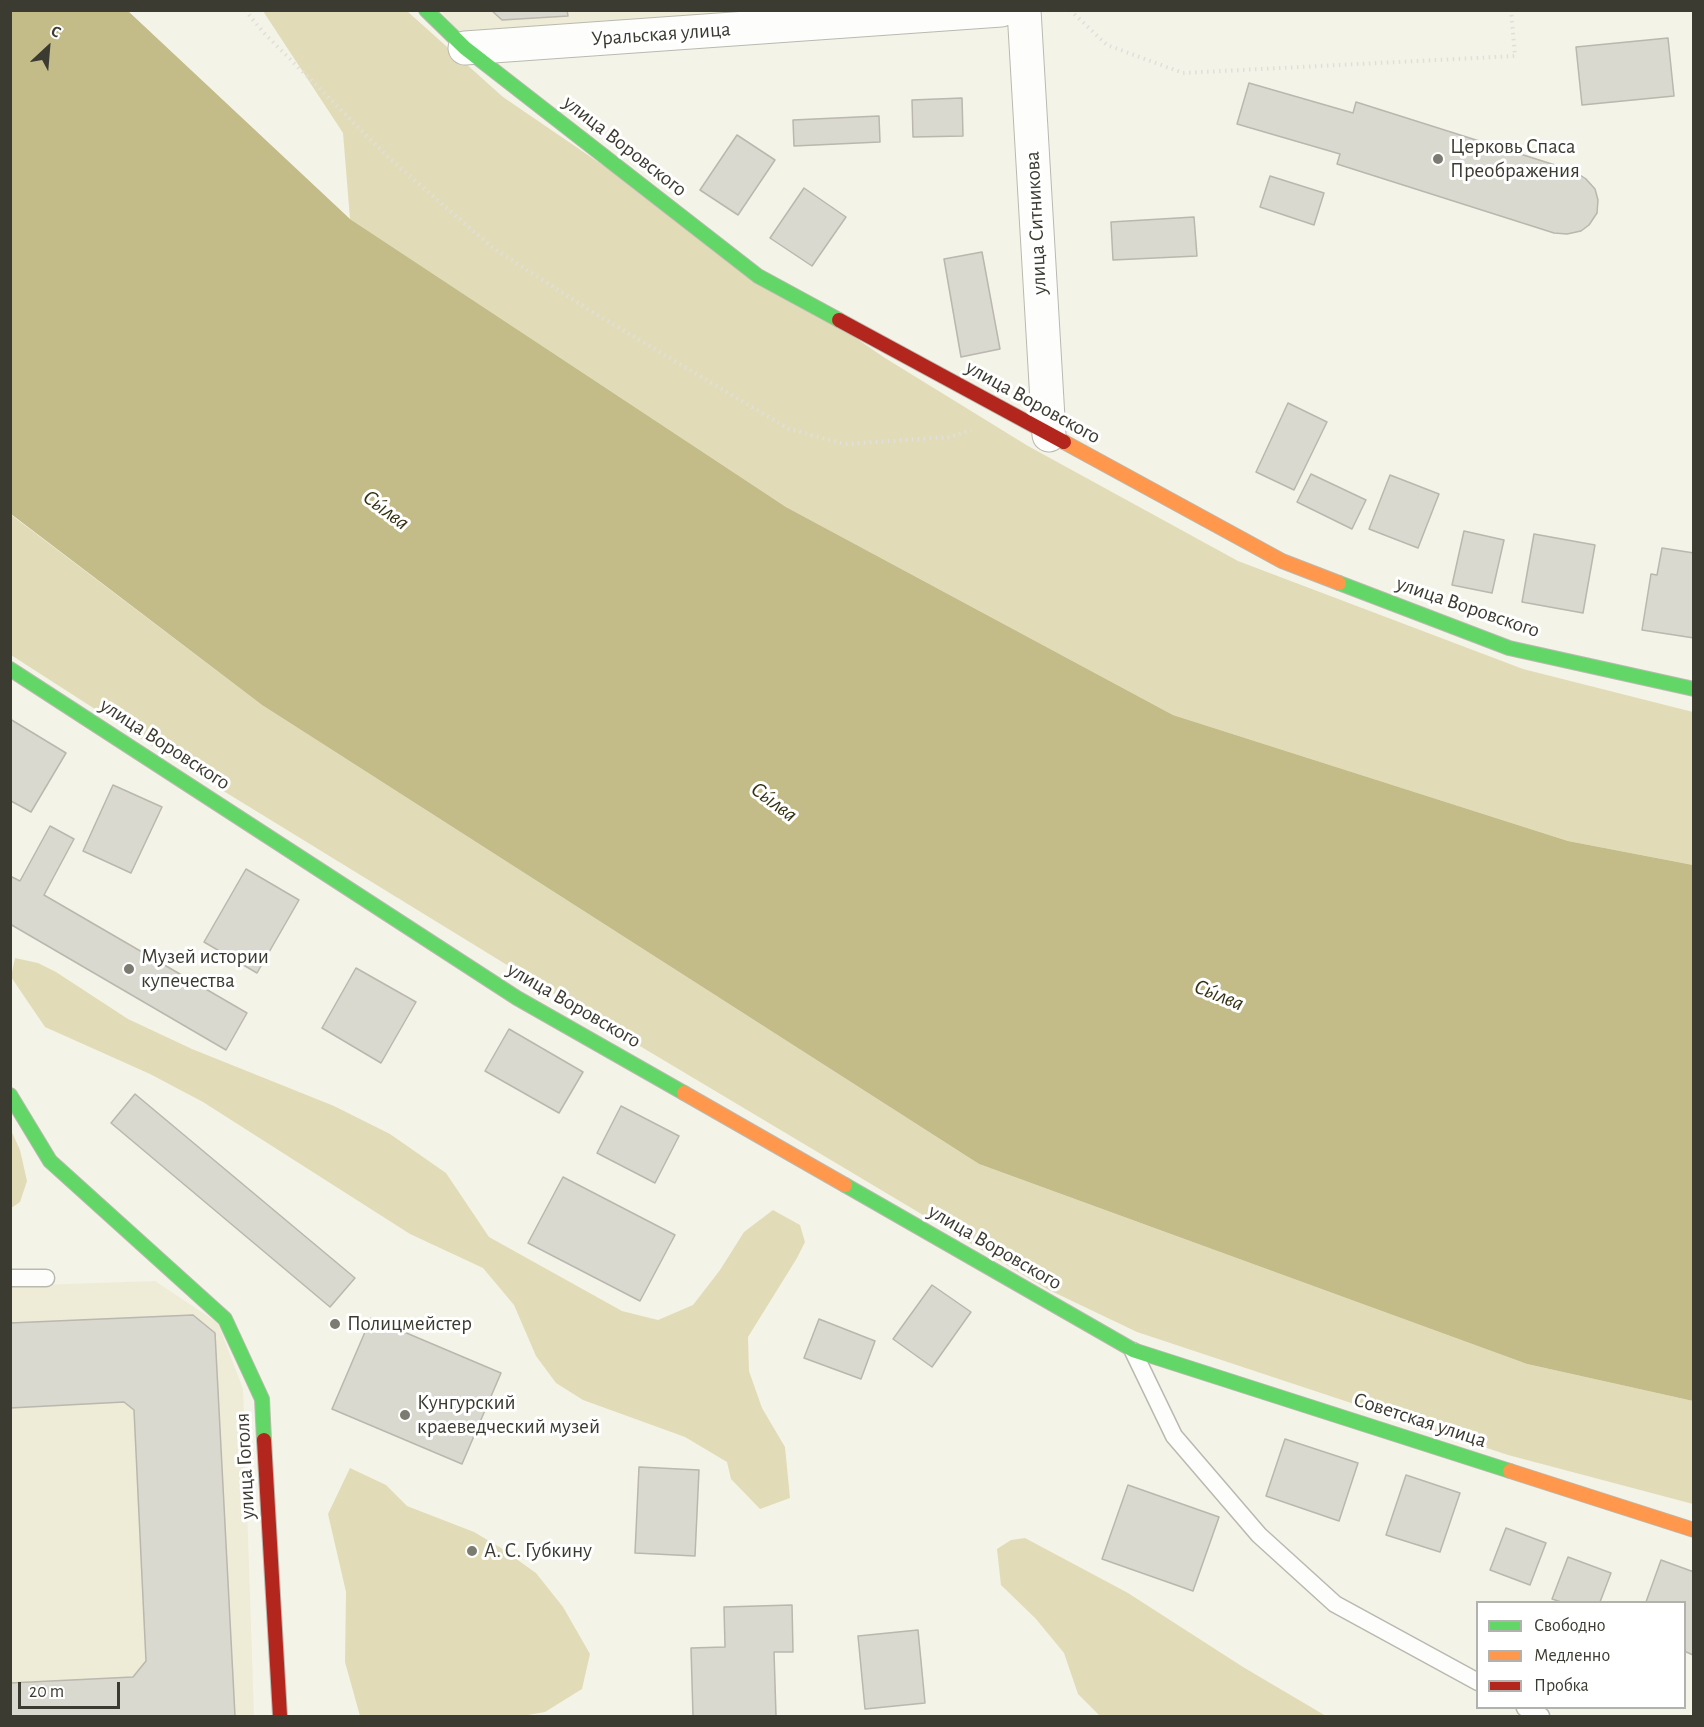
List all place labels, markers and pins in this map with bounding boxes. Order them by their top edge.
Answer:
place label: Церковь Спаса Преображения [1450,134,1580,184]
marker: Церковь Спаса Преображения [1431,152,1445,166]
place label: Музей истории купечества [141,944,269,994]
marker: Музей истории купечества [122,962,136,976]
place label: Полицмейстер [347,1311,472,1337]
marker: Полицмейстер [328,1317,342,1331]
place label: Кунгурский краеведческий музей [417,1390,600,1440]
marker: Кунгурский краеведческий музей [398,1408,412,1422]
place label: А. С. Губкину [484,1538,592,1564]
marker: А. С. Губкину [465,1544,479,1558]

